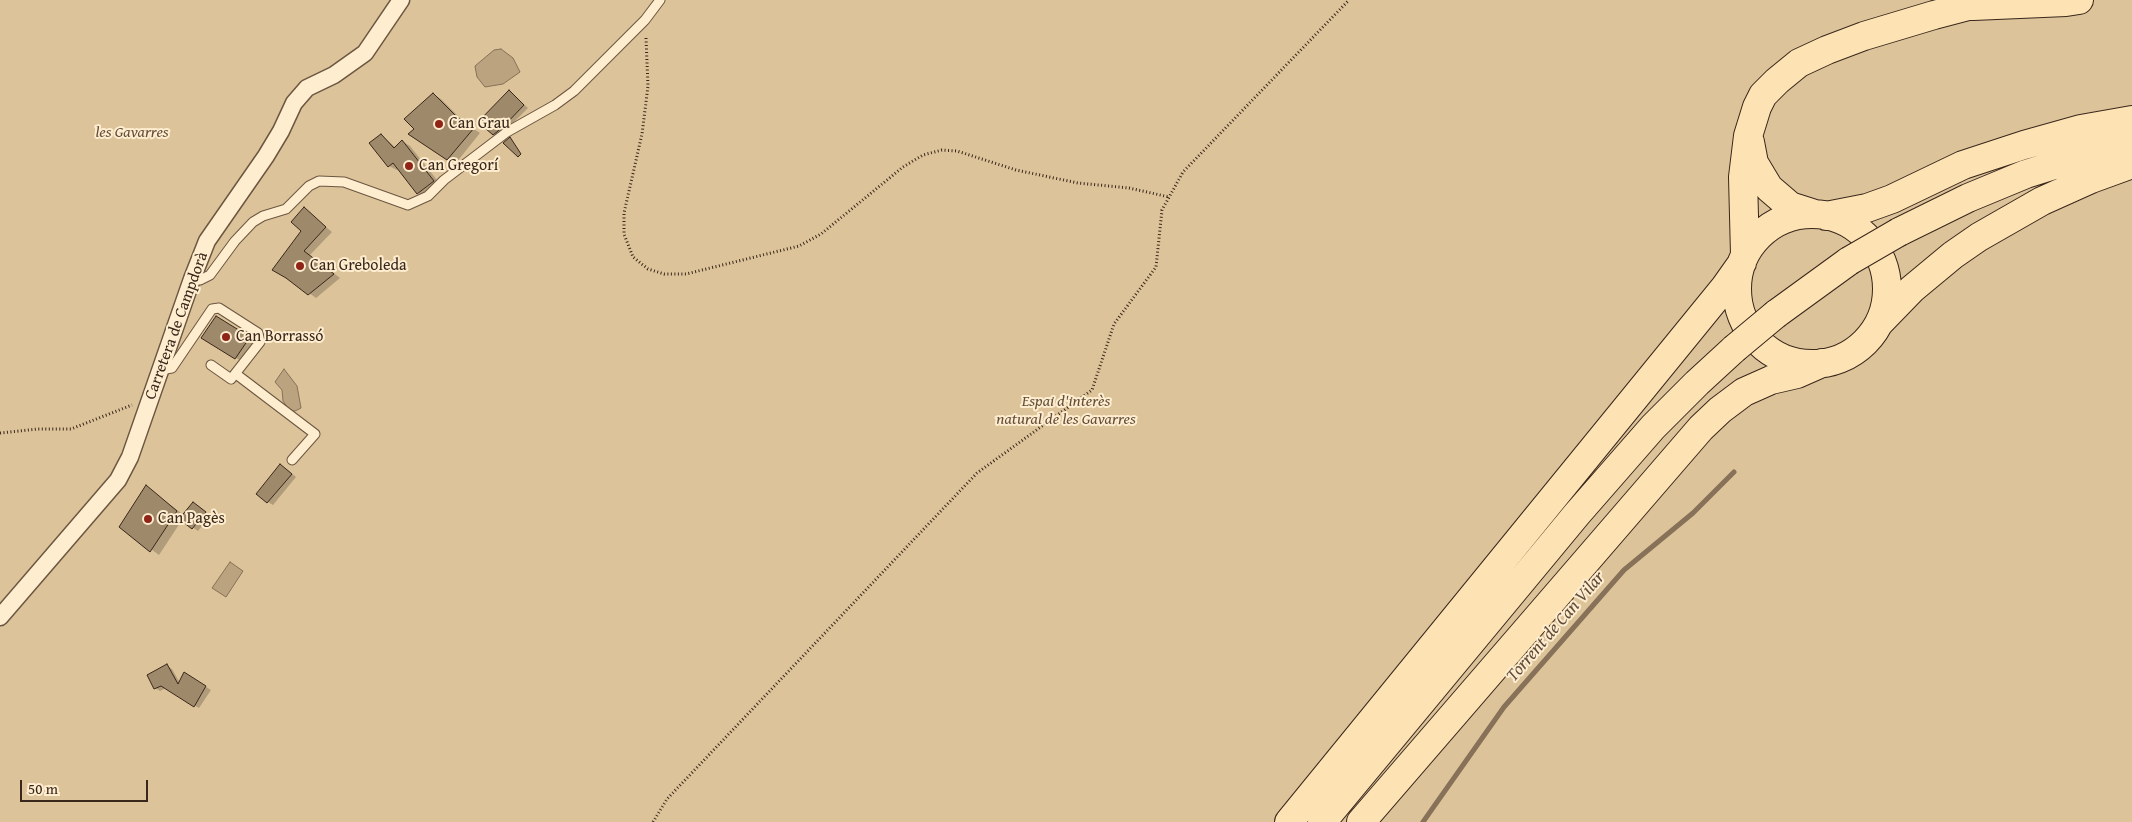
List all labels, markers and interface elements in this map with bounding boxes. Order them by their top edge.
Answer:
place label: Can Grau [449,114,510,134]
marker: Can Grau [433,118,445,130]
park label: les Gavarres [95,123,169,143]
place label: Can Gregorí [419,156,498,176]
marker: Can Gregorí [403,160,415,172]
street label: Carretera de Campdorà [141,250,213,402]
place label: Can Greboleda [310,256,407,276]
marker: Can Greboleda [294,260,306,272]
place label: Can Borrassó [236,327,323,347]
marker: Can Borrassó [220,331,232,343]
park label: Espai d'interès natural de les Gavarres [996,392,1136,430]
place label: Can Pagès [158,509,225,529]
marker: Can Pagès [142,513,154,525]
water label: Torrent de Can Vilar [1502,567,1610,687]
scale bar [22,770,150,802]
text: 50 m [28,778,58,799]

